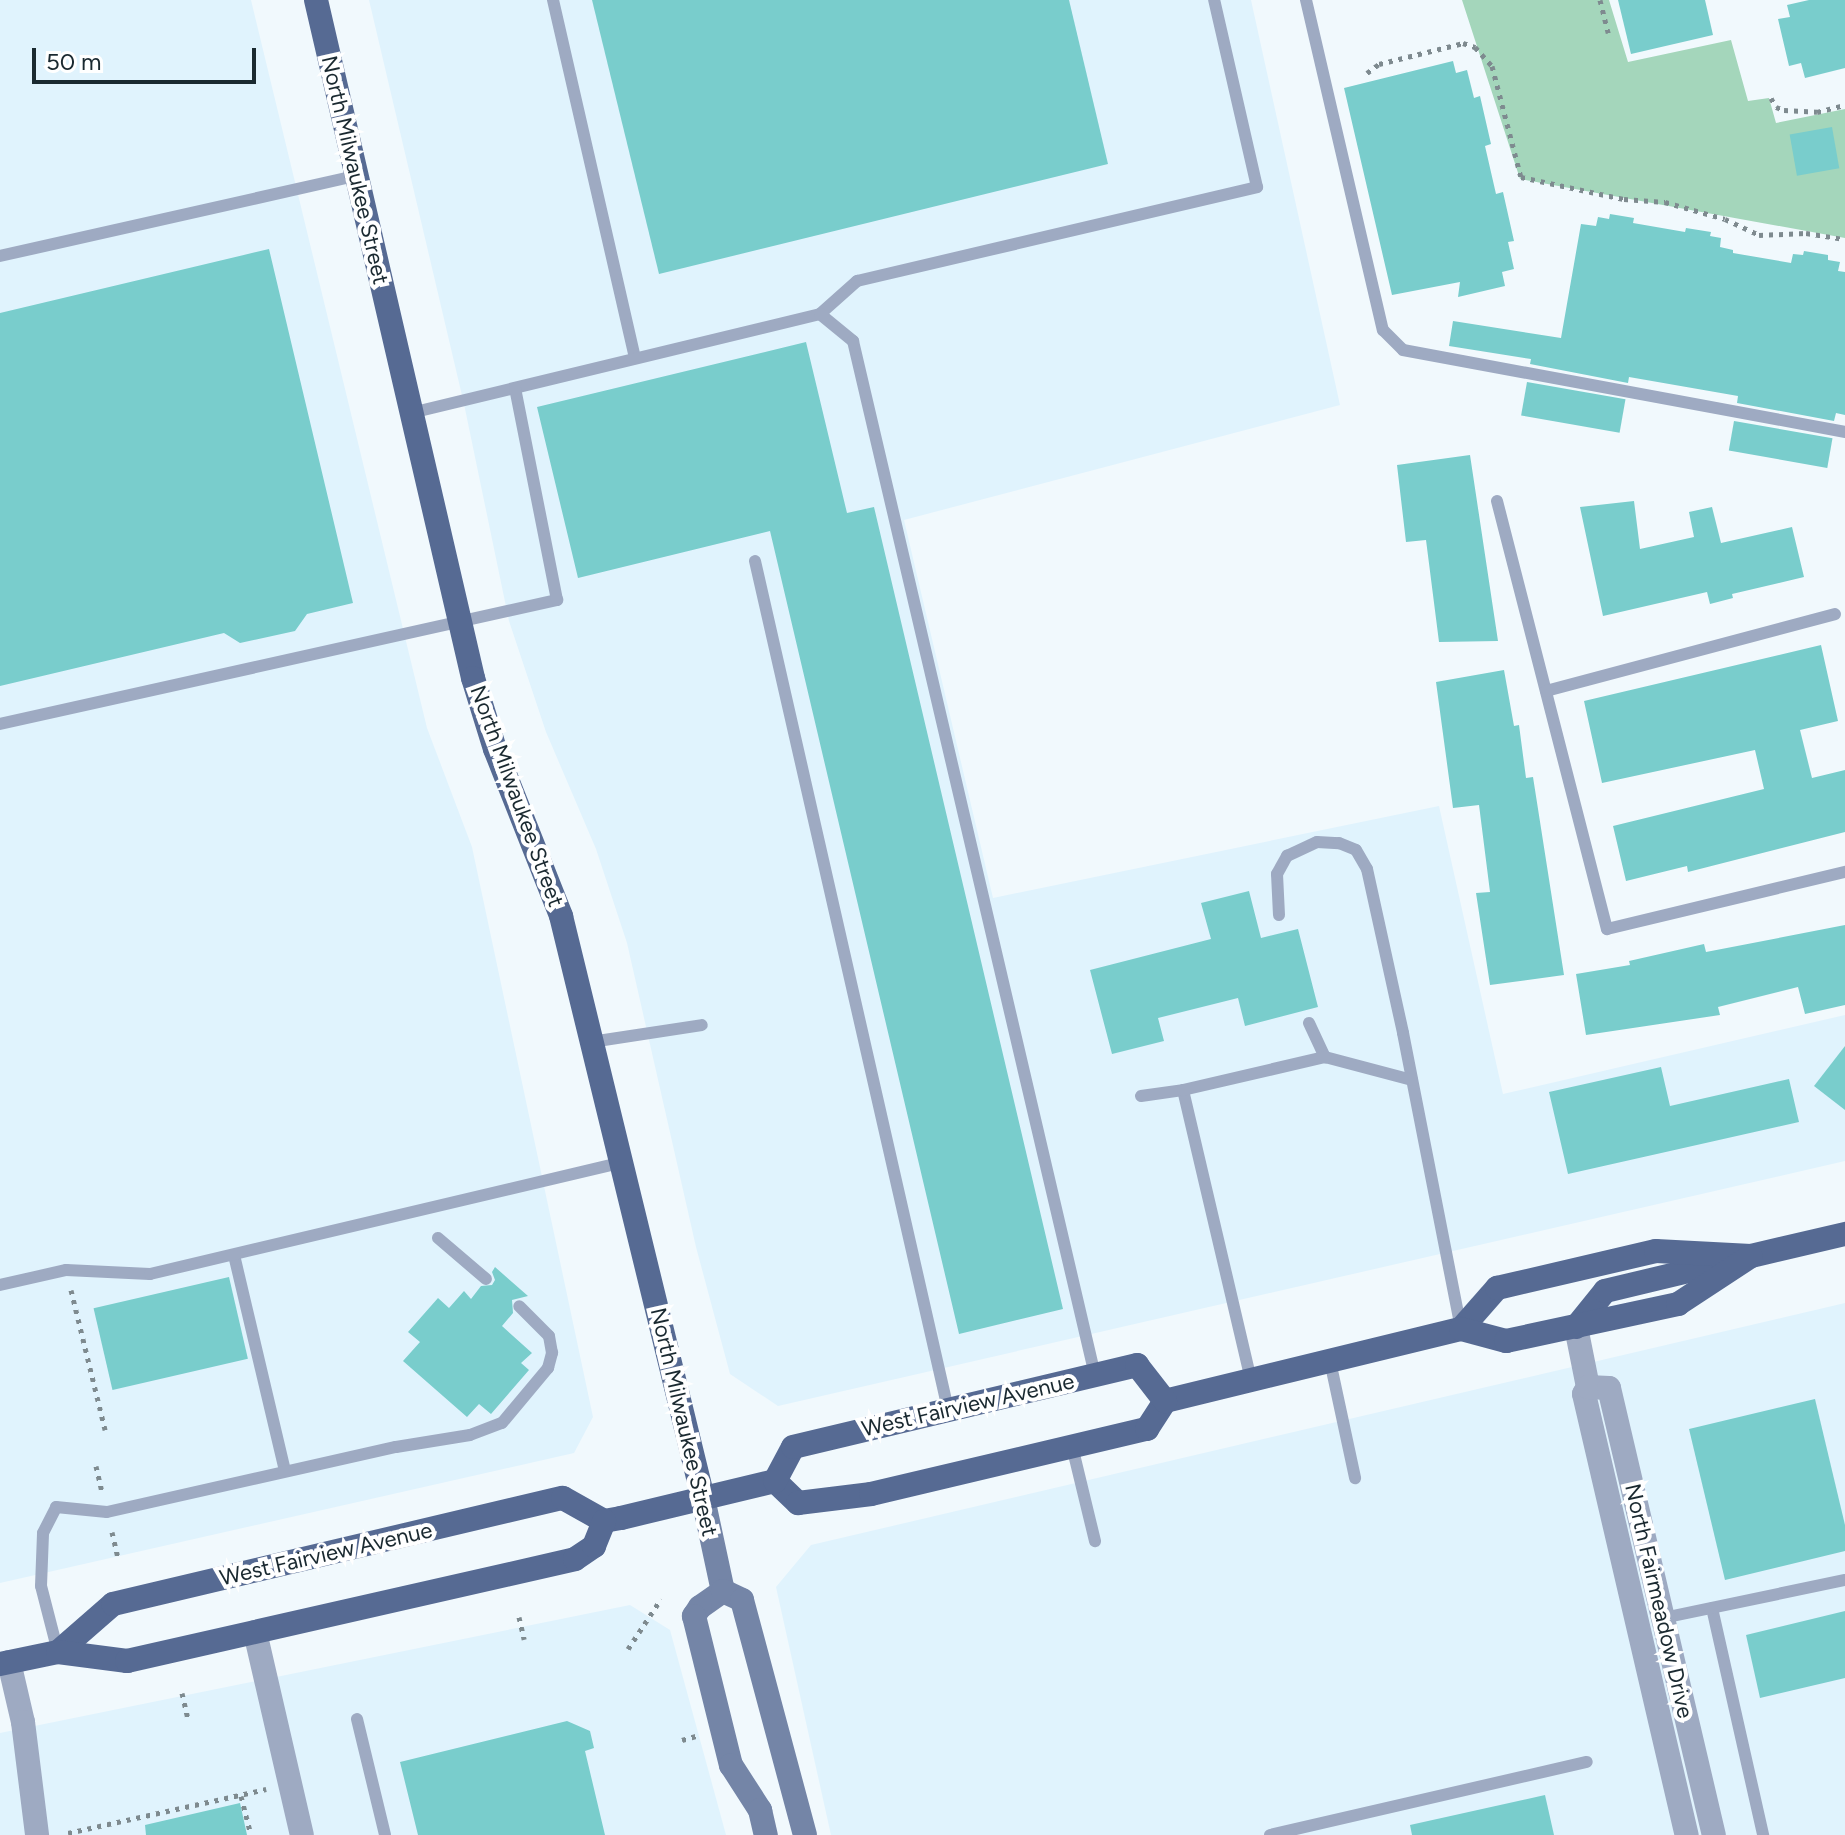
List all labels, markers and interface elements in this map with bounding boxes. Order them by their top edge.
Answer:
scale bar [36,32,260,82]
text: 50 m [46,47,102,76]
street label: North Milwaukee Street [316,53,394,287]
street label: North Milwaukee Street [465,682,569,910]
street label: North Milwaukee Street [645,1305,723,1539]
street label: West Fairview Avenue [859,1368,1077,1442]
street label: North Fairmeadow Drive [1619,1481,1699,1721]
street label: West Fairview Avenue [217,1517,435,1591]

